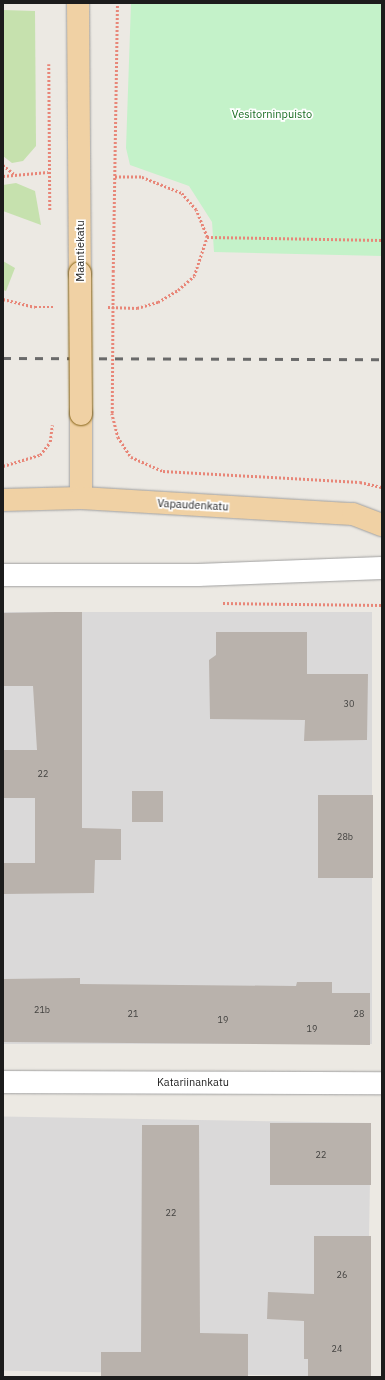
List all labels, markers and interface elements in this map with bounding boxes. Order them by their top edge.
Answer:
park label: Vesitorninpuisto [232,107,312,121]
street label: Maantiekatu [73,220,87,282]
street label: Vapaudenkatu [157,497,229,513]
house number: 30 [344,699,354,709]
house number: 22 [38,769,48,779]
house number: 28b [337,832,353,842]
house number: 21b [34,1005,50,1015]
house number: 21 [128,1009,138,1019]
house number: 28 [354,1009,364,1019]
house number: 19 [218,1015,228,1025]
house number: 19 [307,1024,317,1034]
street label: Katariinankatu [157,1075,229,1089]
house number: 22 [316,1150,326,1160]
house number: 22 [166,1208,176,1218]
house number: 26 [337,1270,347,1280]
house number: 24 [332,1344,342,1354]

